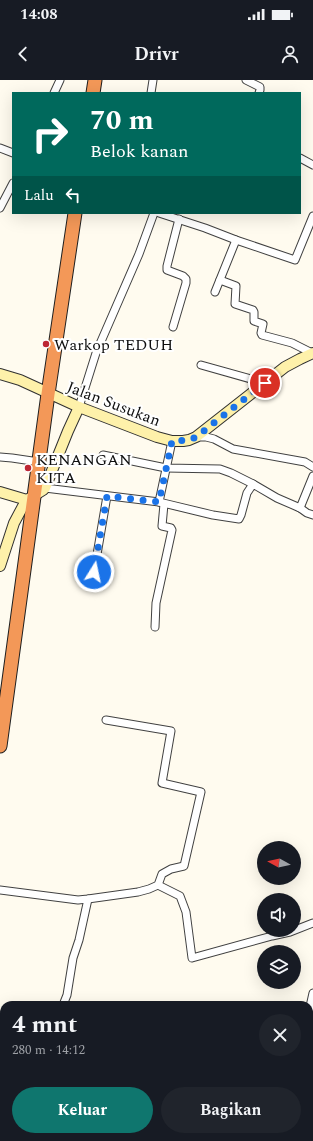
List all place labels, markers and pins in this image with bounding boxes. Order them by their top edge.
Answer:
place label: Warkop TEDUH [54,333,173,357]
marker: Warkop TEDUH [41,339,51,349]
pin [248,366,282,400]
place label: KENANGAN KITA [36,448,132,490]
marker: KENANGAN KITA [23,463,33,473]

